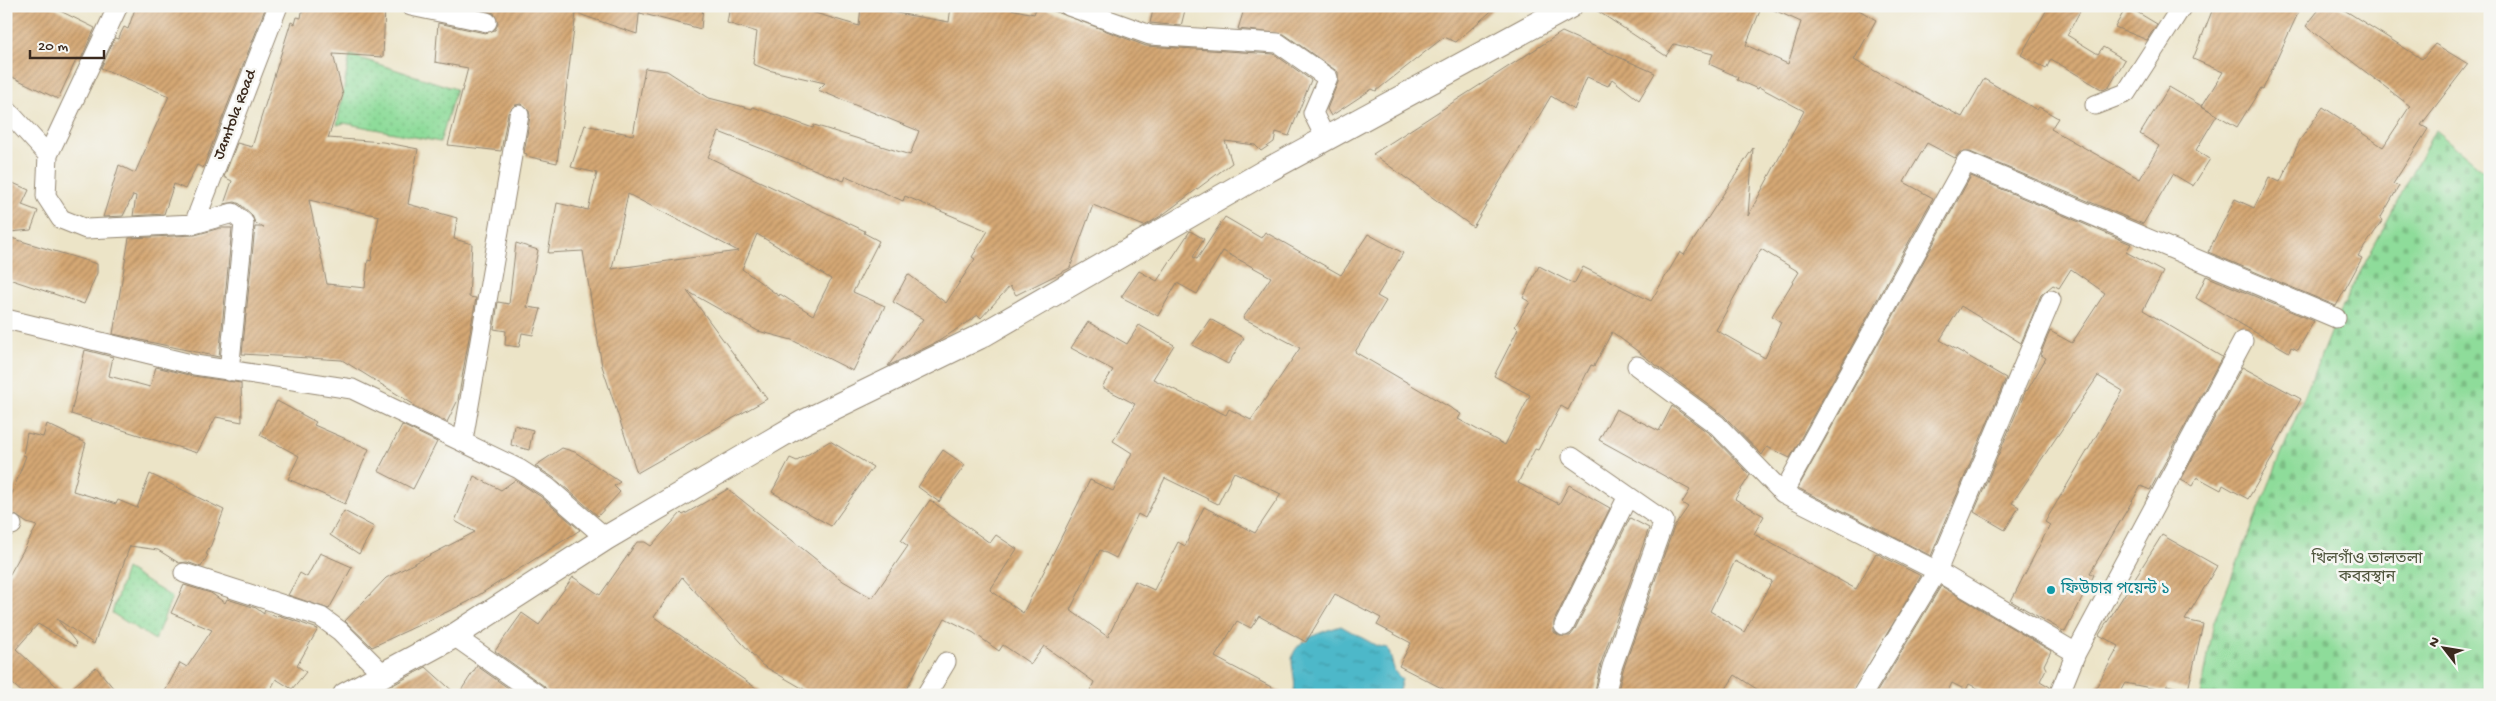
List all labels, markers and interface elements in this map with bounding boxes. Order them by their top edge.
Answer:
scale bar [30,28,104,60]
text: 20 m [38,38,68,56]
street label: Jamtola Road [210,66,262,163]
park label: খিলগাঁও তালতলা কবরস্থান [2310,548,2423,588]
place label: ফিউচার পয়েন্ট ১ [2060,578,2170,600]
marker: ফিউচার পয়েন্ট ১ [2045,584,2057,596]
north arrow [2418,624,2468,674]
text: N [2425,634,2445,651]

